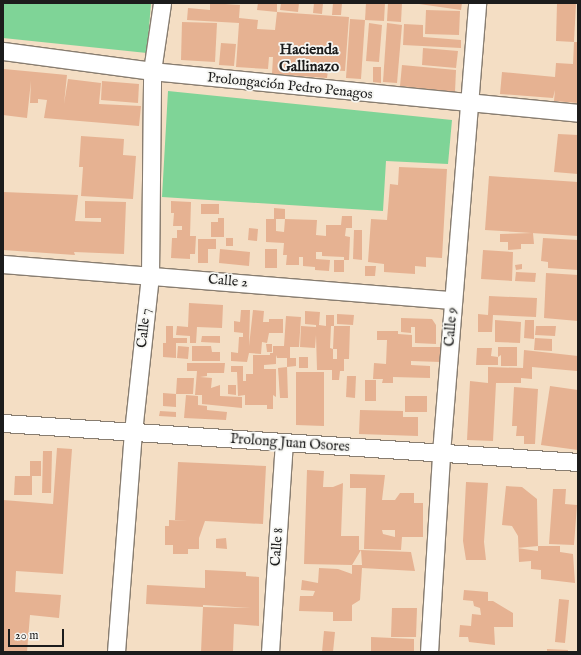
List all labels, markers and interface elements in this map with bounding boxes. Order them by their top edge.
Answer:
district label: Hacienda Gallinazo [279,40,339,75]
street label: Prolongación Pedro Penagos [206,69,374,103]
street label: Calle 2 [207,271,249,291]
street label: Calle 7 [134,307,154,349]
street label: Calle 9 [441,307,461,347]
street label: Prolong Juan Osores [230,430,350,456]
street label: Calle 8 [267,527,287,567]
scale bar [10,621,66,647]
text: 20 m [15,628,38,643]

